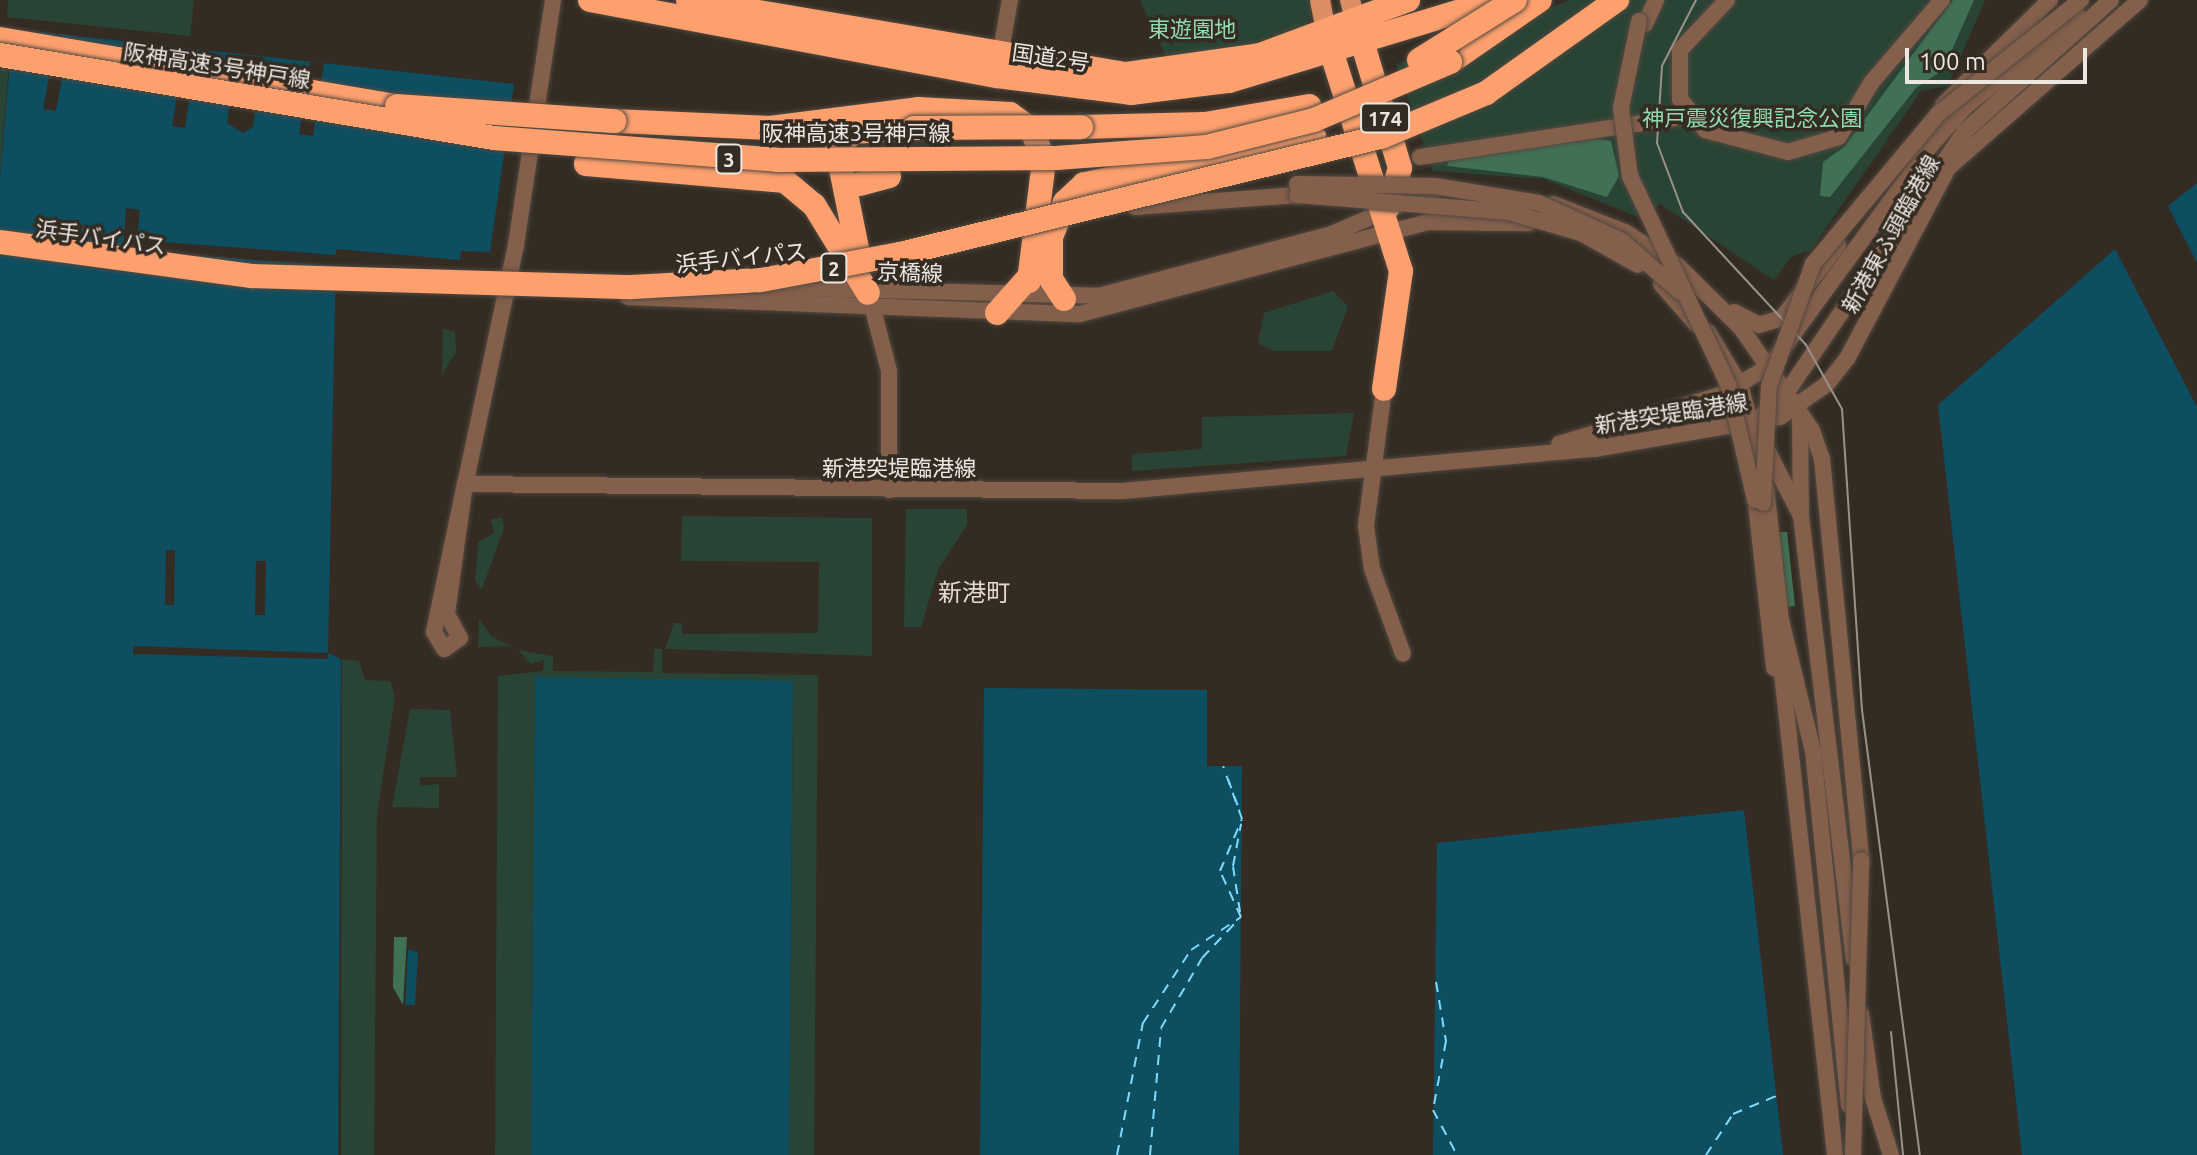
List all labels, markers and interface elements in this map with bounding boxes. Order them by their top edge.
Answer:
park label: 東遊園地 [1148,16,1236,42]
scale bar [1909,32,2091,82]
street label: 阪神高速3号神戸線 [122,37,312,93]
street label: 国道2号 [1010,38,1092,76]
text: 100 m [1919,48,1986,75]
road number: 174 [1359,102,1411,134]
park label: 神戸震災復興記念公園 [1642,105,1862,131]
street label: 阪神高速3号神戸線 [762,120,950,146]
road number: 3 [715,143,743,175]
street label: 新港東ふ頭臨港線 [1836,151,1944,317]
street label: 浜手バイパス [34,215,168,259]
street label: 浜手バイパス [674,237,808,277]
road number: 2 [820,252,848,284]
street label: 京橋線 [877,258,943,286]
street label: 新港突堤臨港線 [1593,388,1749,438]
street label: 新港突堤臨港線 [822,455,976,481]
district label: 新港町 [938,579,1010,607]

